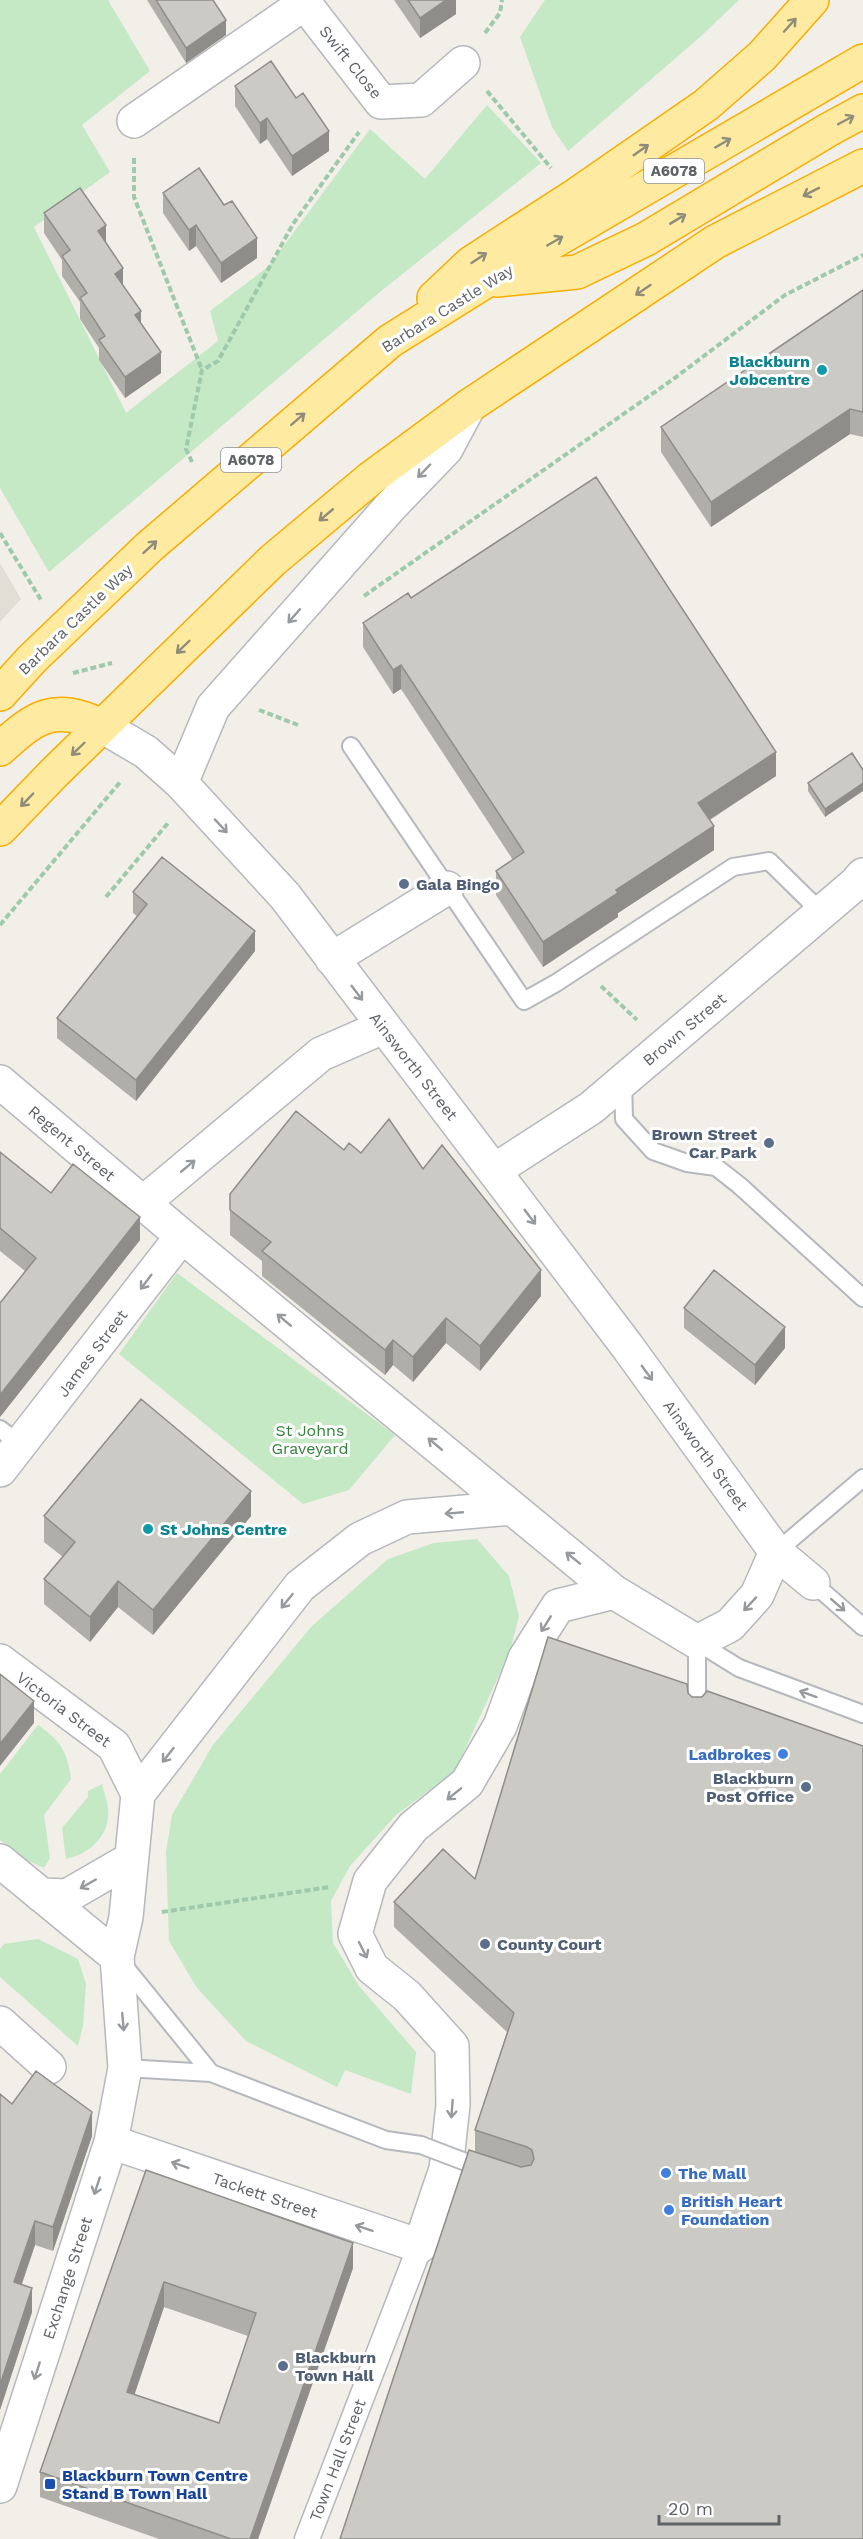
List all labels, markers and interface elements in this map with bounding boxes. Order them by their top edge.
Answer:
one-way arrow [783,18,797,33]
street label: Swift Close [315,22,386,103]
one-way arrow [837,114,854,126]
one-way arrow [714,137,731,149]
one-way arrow [632,144,649,156]
road number: A6078 [644,159,704,183]
one-way arrow [802,187,820,199]
one-way arrow [669,213,686,225]
one-way arrow [546,235,563,247]
one-way arrow [470,251,487,264]
street label: Barbara Castle Way [378,260,517,357]
one-way arrow [635,284,651,296]
place label: Blackburn Jobcentre [729,352,810,389]
marker: Blackburn Jobcentre [815,363,829,377]
one-way arrow [290,413,306,426]
road number: A6078 [221,448,281,472]
one-way arrow [417,464,432,479]
one-way arrow [319,508,335,521]
one-way arrow [142,540,157,554]
street label: Barbara Castle Way [14,559,137,679]
one-way arrow [287,608,301,623]
one-way arrow [175,639,190,654]
one-way arrow [70,742,85,756]
one-way arrow [20,793,35,808]
one-way arrow [214,818,228,833]
place label: Gala Bingo [416,875,500,894]
marker: Gala Bingo [397,877,411,891]
one-way arrow [351,984,364,1000]
street label: Brown Street [639,989,730,1070]
street label: Ainsworth Street [366,1009,462,1124]
street label: Regent Street [24,1102,119,1185]
place label: Brown Street Car Park [651,1125,757,1162]
marker: Brown Street Car Park [762,1136,776,1150]
one-way arrow [180,1159,196,1172]
one-way arrow [524,1208,536,1224]
one-way arrow [140,1274,153,1290]
street label: James Street [53,1306,132,1401]
one-way arrow [277,1313,292,1327]
one-way arrow [641,1364,653,1381]
street label: Ainsworth Street [659,1396,752,1514]
park label: St Johns Graveyard [271,1421,349,1458]
one-way arrow [428,1437,443,1451]
one-way arrow [444,1508,464,1519]
place label: St Johns Centre [160,1520,287,1539]
marker: St Johns Centre [141,1522,155,1536]
one-way arrow [565,1552,581,1565]
one-way arrow [281,1593,294,1609]
one-way arrow [743,1596,757,1611]
one-way arrow [830,1598,845,1612]
one-way arrow [540,1615,552,1632]
street label: Victoria Street [13,1668,115,1751]
one-way arrow [799,1687,818,1698]
place label: Ladbrokes [688,1745,771,1764]
one-way arrow [161,1747,174,1763]
marker: Ladbrokes [776,1747,790,1761]
place label: Blackburn Post Office [706,1769,794,1806]
marker: Blackburn Post Office [799,1780,813,1794]
one-way arrow [446,1787,462,1800]
one-way arrow [80,1878,97,1890]
place label: County Court [497,1935,602,1954]
marker: County Court [478,1937,492,1951]
one-way arrow [357,1941,369,1958]
one-way arrow [117,2012,128,2032]
one-way arrow [447,2098,458,2118]
one-way arrow [171,2159,189,2170]
place label: The Mall [678,2164,747,2183]
marker: The Mall [659,2166,673,2180]
street label: Tackett Street [210,2169,320,2222]
one-way arrow [91,2176,102,2195]
place label: British Heart Foundation [681,2192,782,2229]
marker: British Heart Foundation [662,2203,676,2217]
street label: Exchange Street [39,2214,96,2342]
one-way arrow [355,2222,374,2233]
place label: Blackburn Town Hall [295,2348,376,2385]
marker: Blackburn Town Hall [276,2359,290,2373]
one-way arrow [31,2361,42,2380]
street label: Town Hall Street [305,2396,370,2524]
place label: Blackburn Town Centre Stand B Town Hall [62,2466,248,2503]
marker: Blackburn Town Centre Stand B Town Hall [43,2477,57,2491]
scale bar [659,2488,779,2526]
text: 20 m [668,2498,713,2519]

